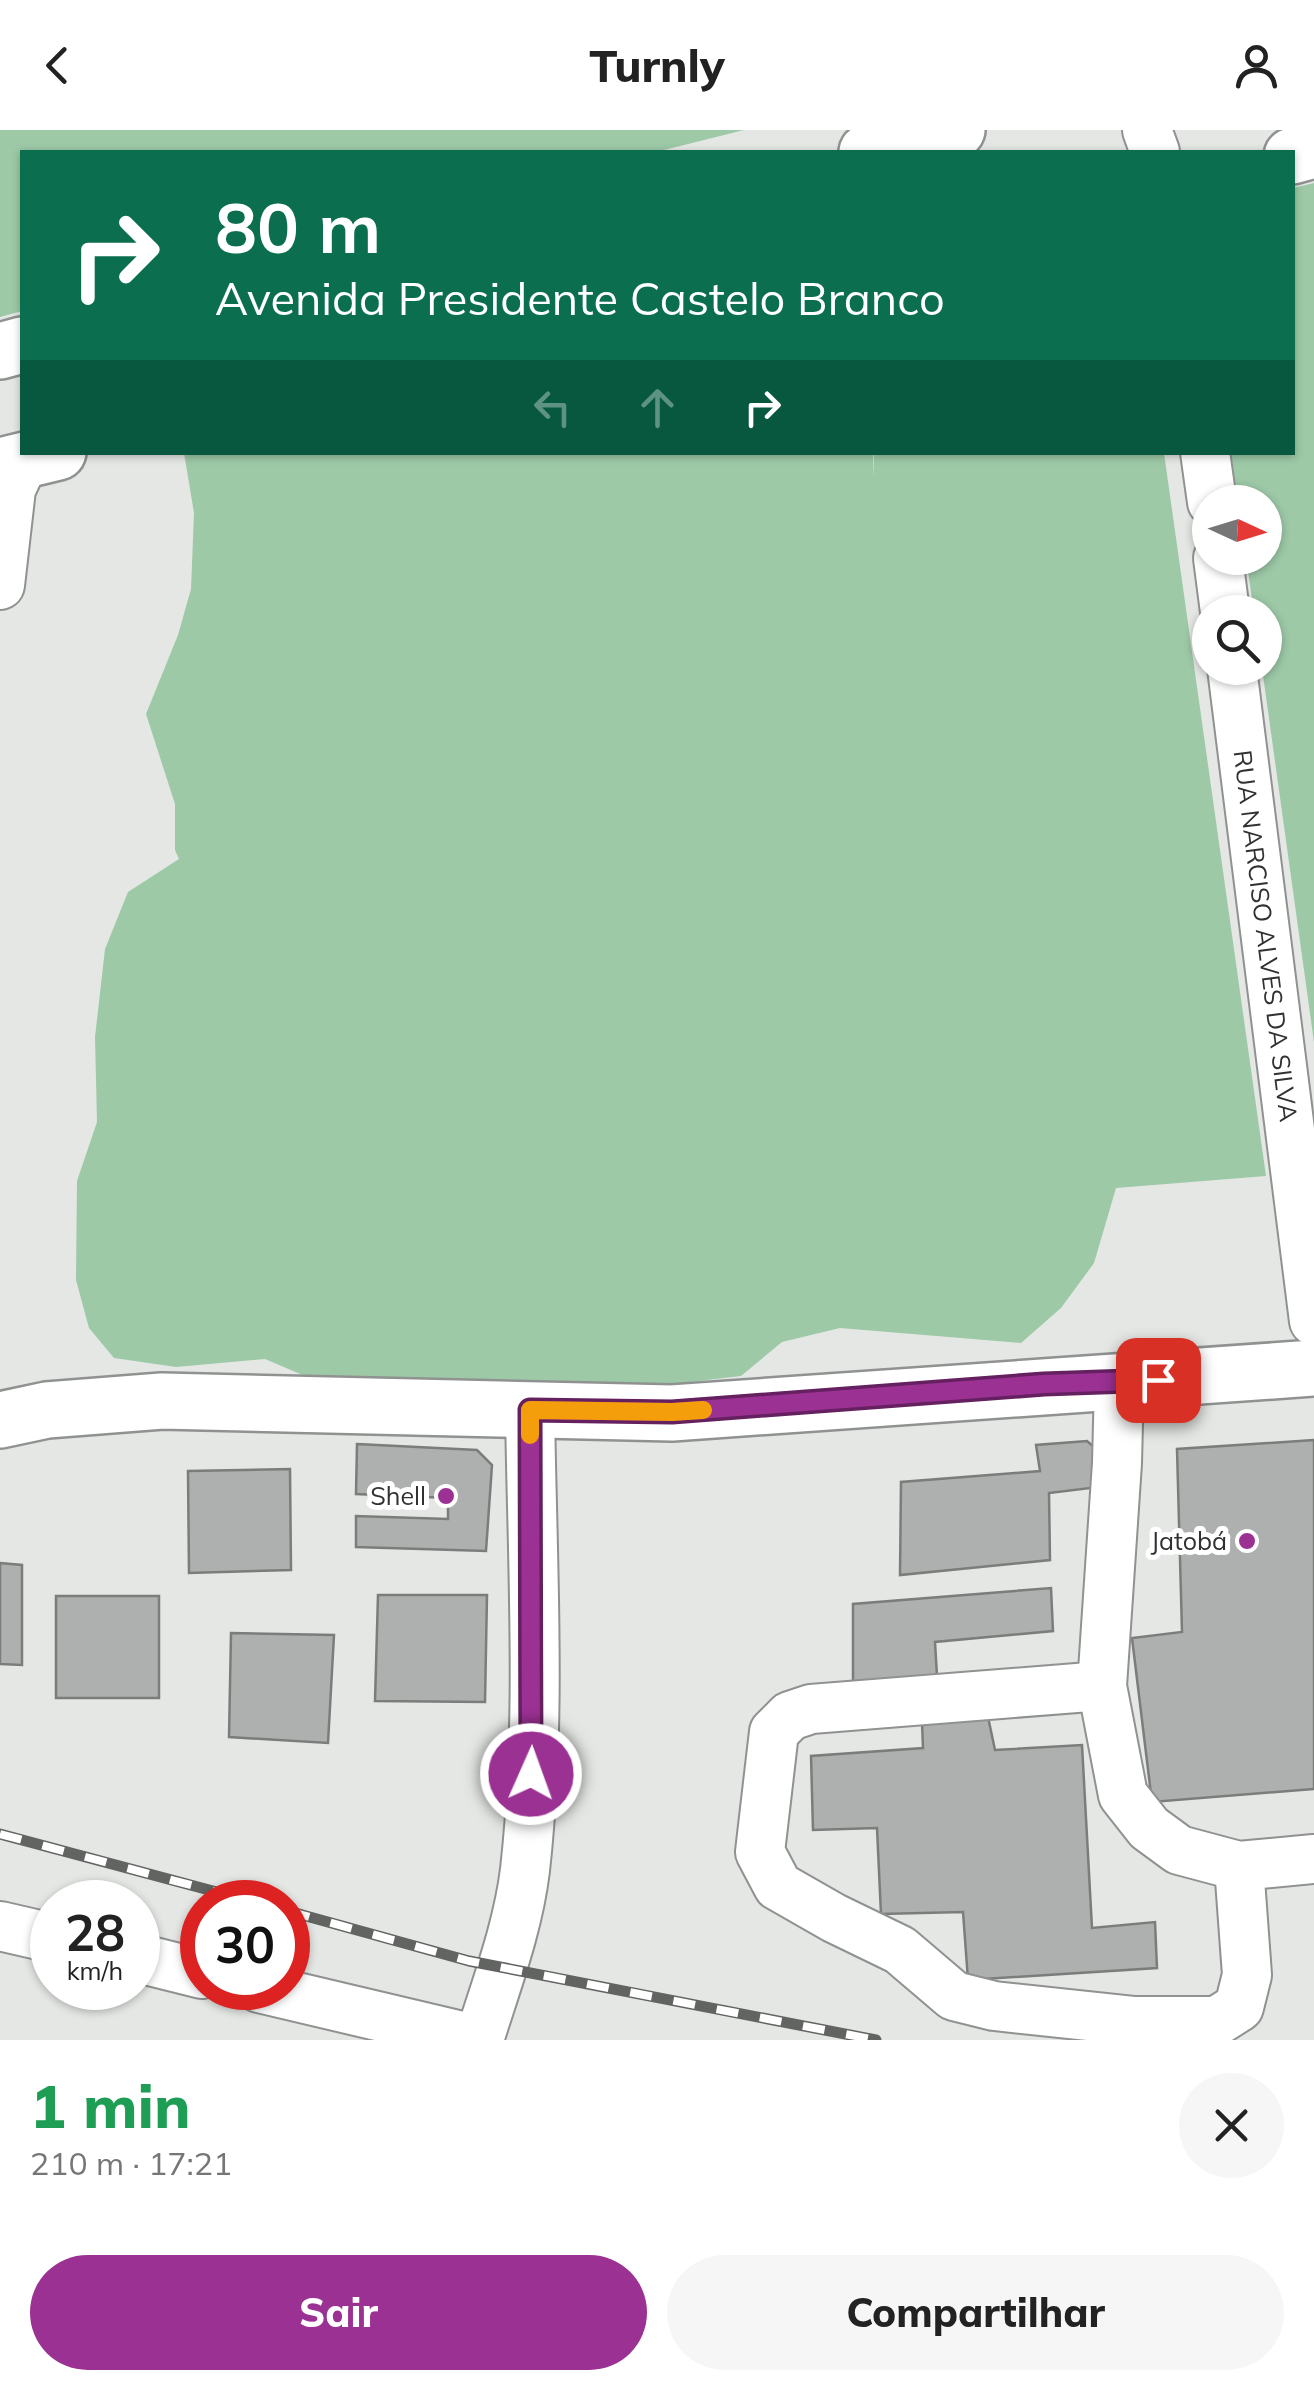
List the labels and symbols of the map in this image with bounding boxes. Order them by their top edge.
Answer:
north arrow [1192,485,1282,575]
street label: RUA NARCISO ALVES DA SILVA [1227,748,1305,1123]
pin [1116,1338,1201,1423]
place label: Shell [370,1480,426,1511]
marker: Shell [435,1485,457,1507]
place label: Jatobá [1151,1525,1227,1556]
marker: Jatobá [1236,1530,1258,1552]
position arrow [479,1722,583,1826]
speed limit sign: 30 [180,1880,310,2010]

